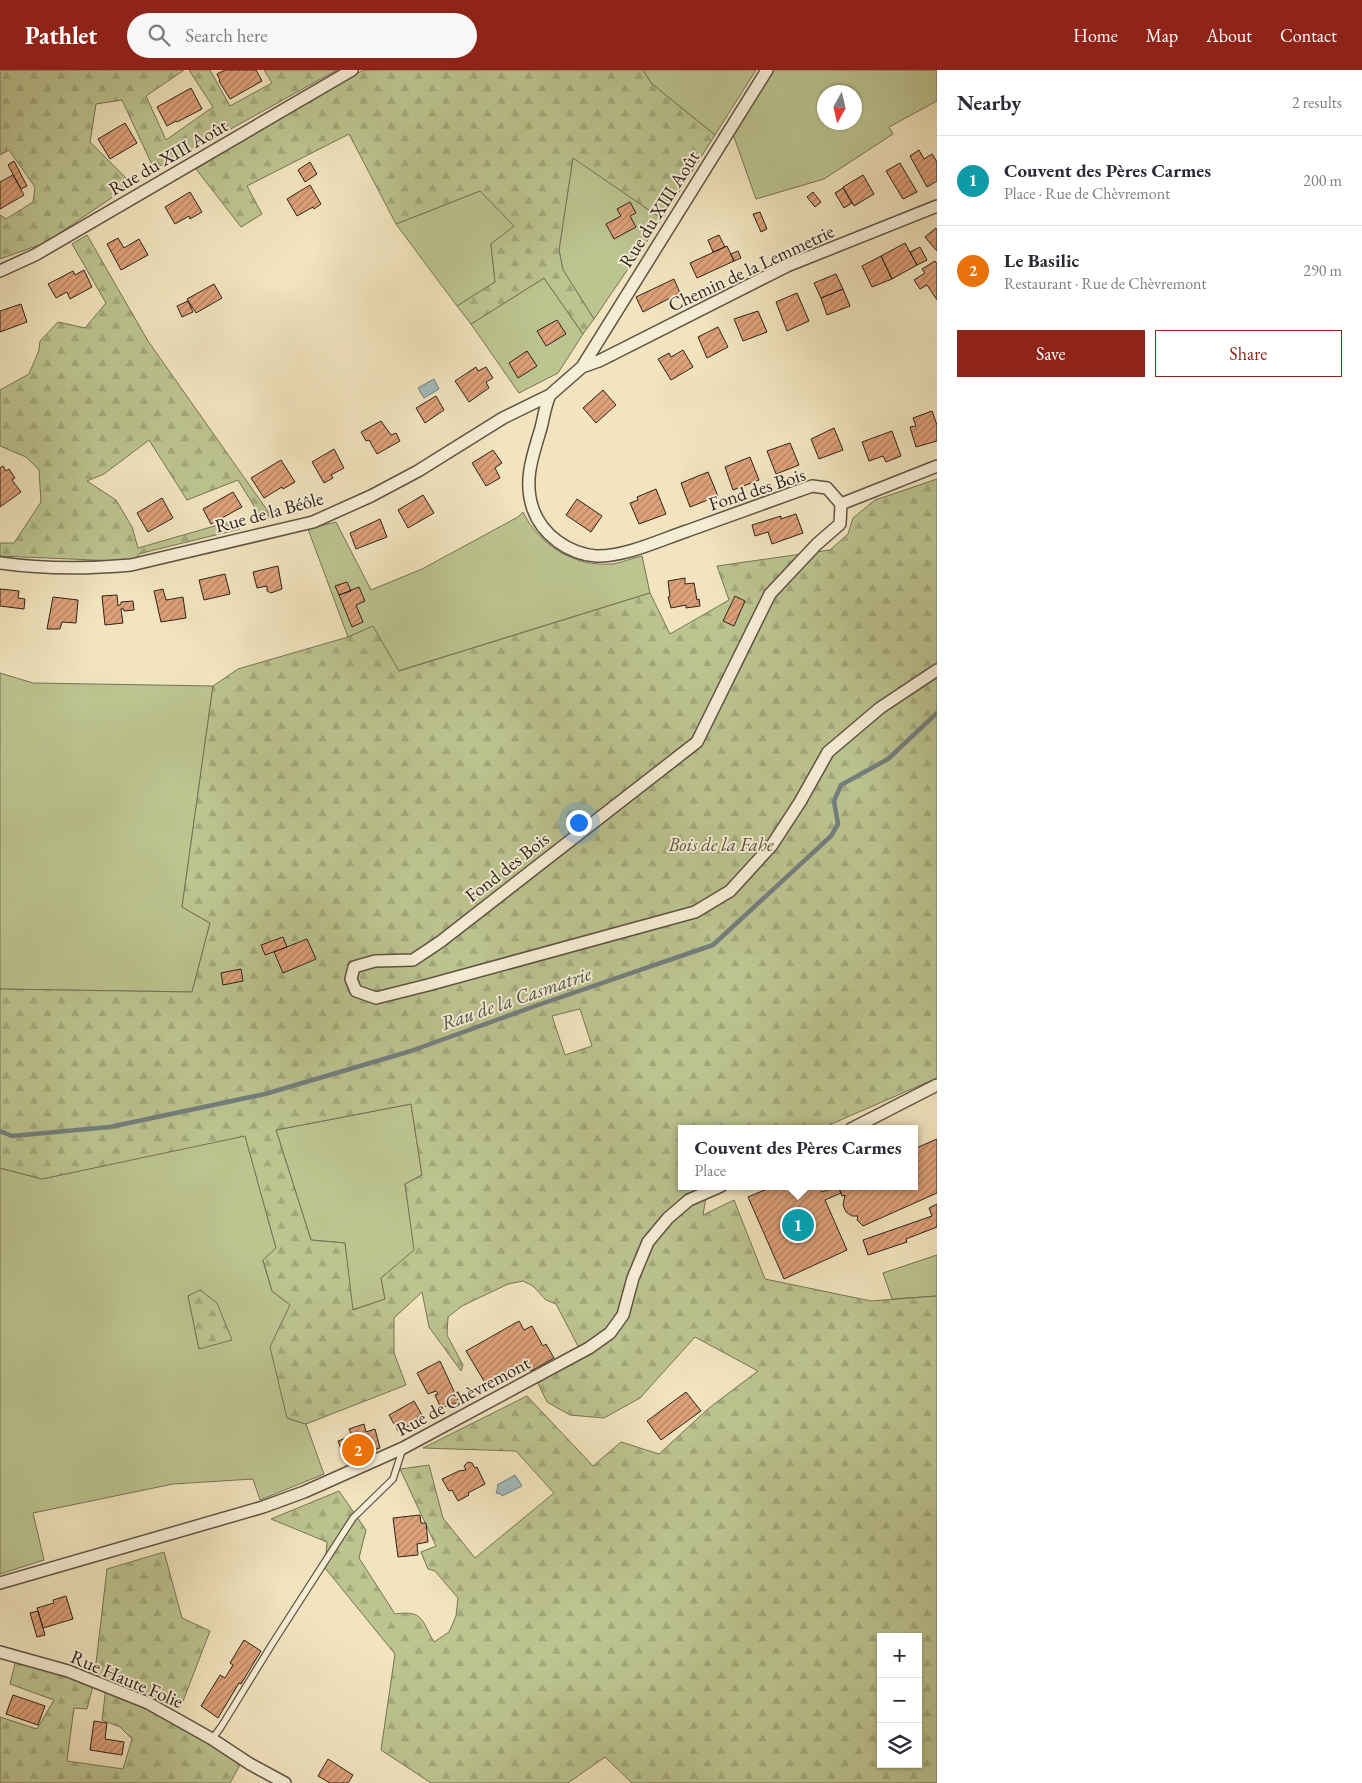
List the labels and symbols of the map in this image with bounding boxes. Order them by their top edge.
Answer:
north arrow [817,85,862,130]
street label: Rue du XIII Août [104,113,232,201]
street label: Rue du XIII Août [613,146,705,272]
street label: Chemin de la Lemmetrie [664,219,838,317]
street label: Fond des Bois [705,462,809,516]
street label: Rue de la Béôle [212,486,326,538]
your location [566,810,592,836]
street label: Fond des Bois [460,826,554,908]
park label: Bois de la Fahe [667,832,774,857]
water label: Rau de la Casmatrie [437,960,595,1036]
pin: 1 [782,1206,814,1244]
street label: Rue de Chèvremont [392,1350,534,1442]
pin: 2 [342,1431,374,1469]
street label: Rue Haute Folie [67,1644,187,1714]

